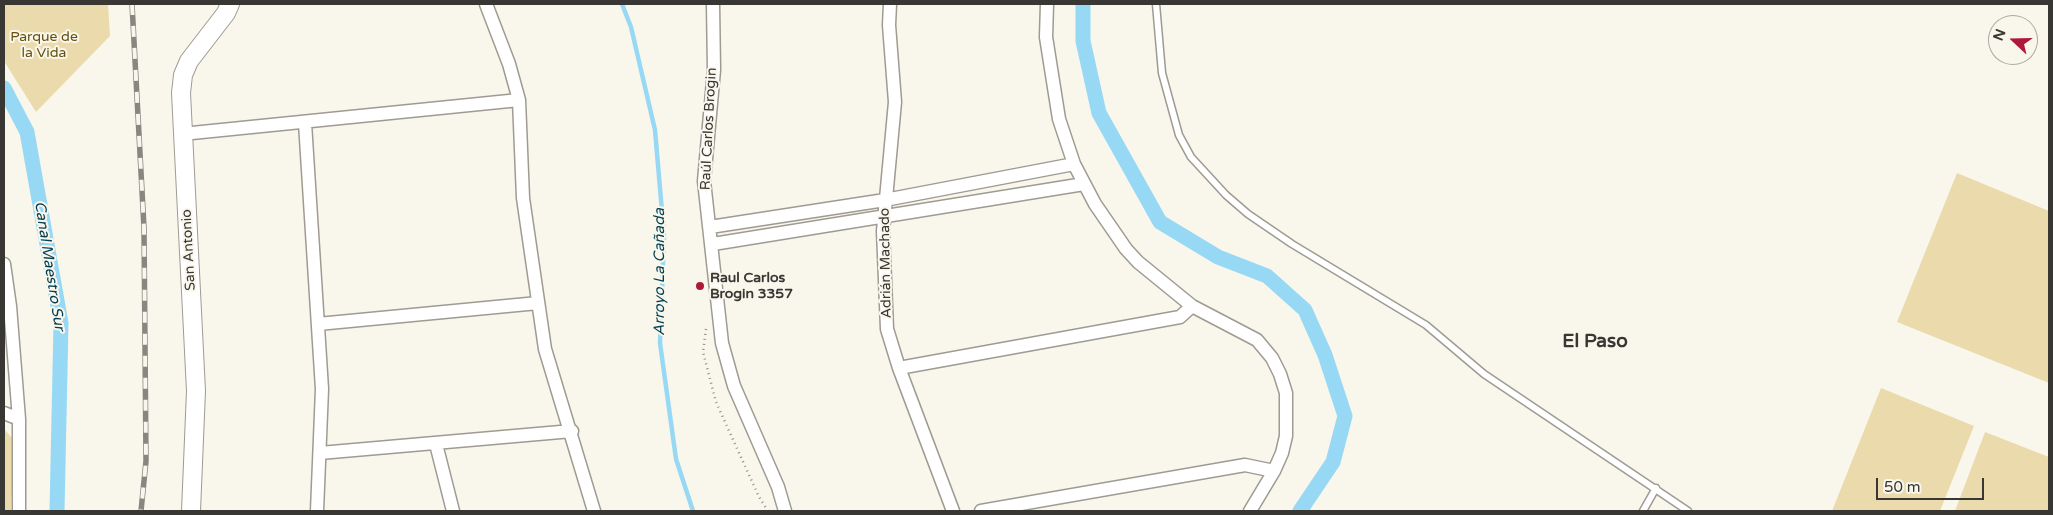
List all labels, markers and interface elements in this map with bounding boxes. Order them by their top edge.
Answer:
north arrow [1988,15,2038,65]
text: N [1990,27,2009,43]
park label: Parque de la Vida [10,29,78,62]
street label: Raúl Carlos Brogin [697,67,721,191]
water label: Canal Maestro Sur [30,200,68,332]
water label: Arroyo La Cañada [651,208,669,336]
street label: Adrián Machado [877,208,895,318]
street label: San Antonio [178,209,200,291]
place label: Raul Carlos Brogin 3357 [710,270,793,302]
marker: Raul Carlos Brogin 3357 [694,280,706,292]
district label: El Paso [1562,331,1628,353]
scale bar [1878,468,1986,500]
text: 50 m [1884,478,1921,496]

